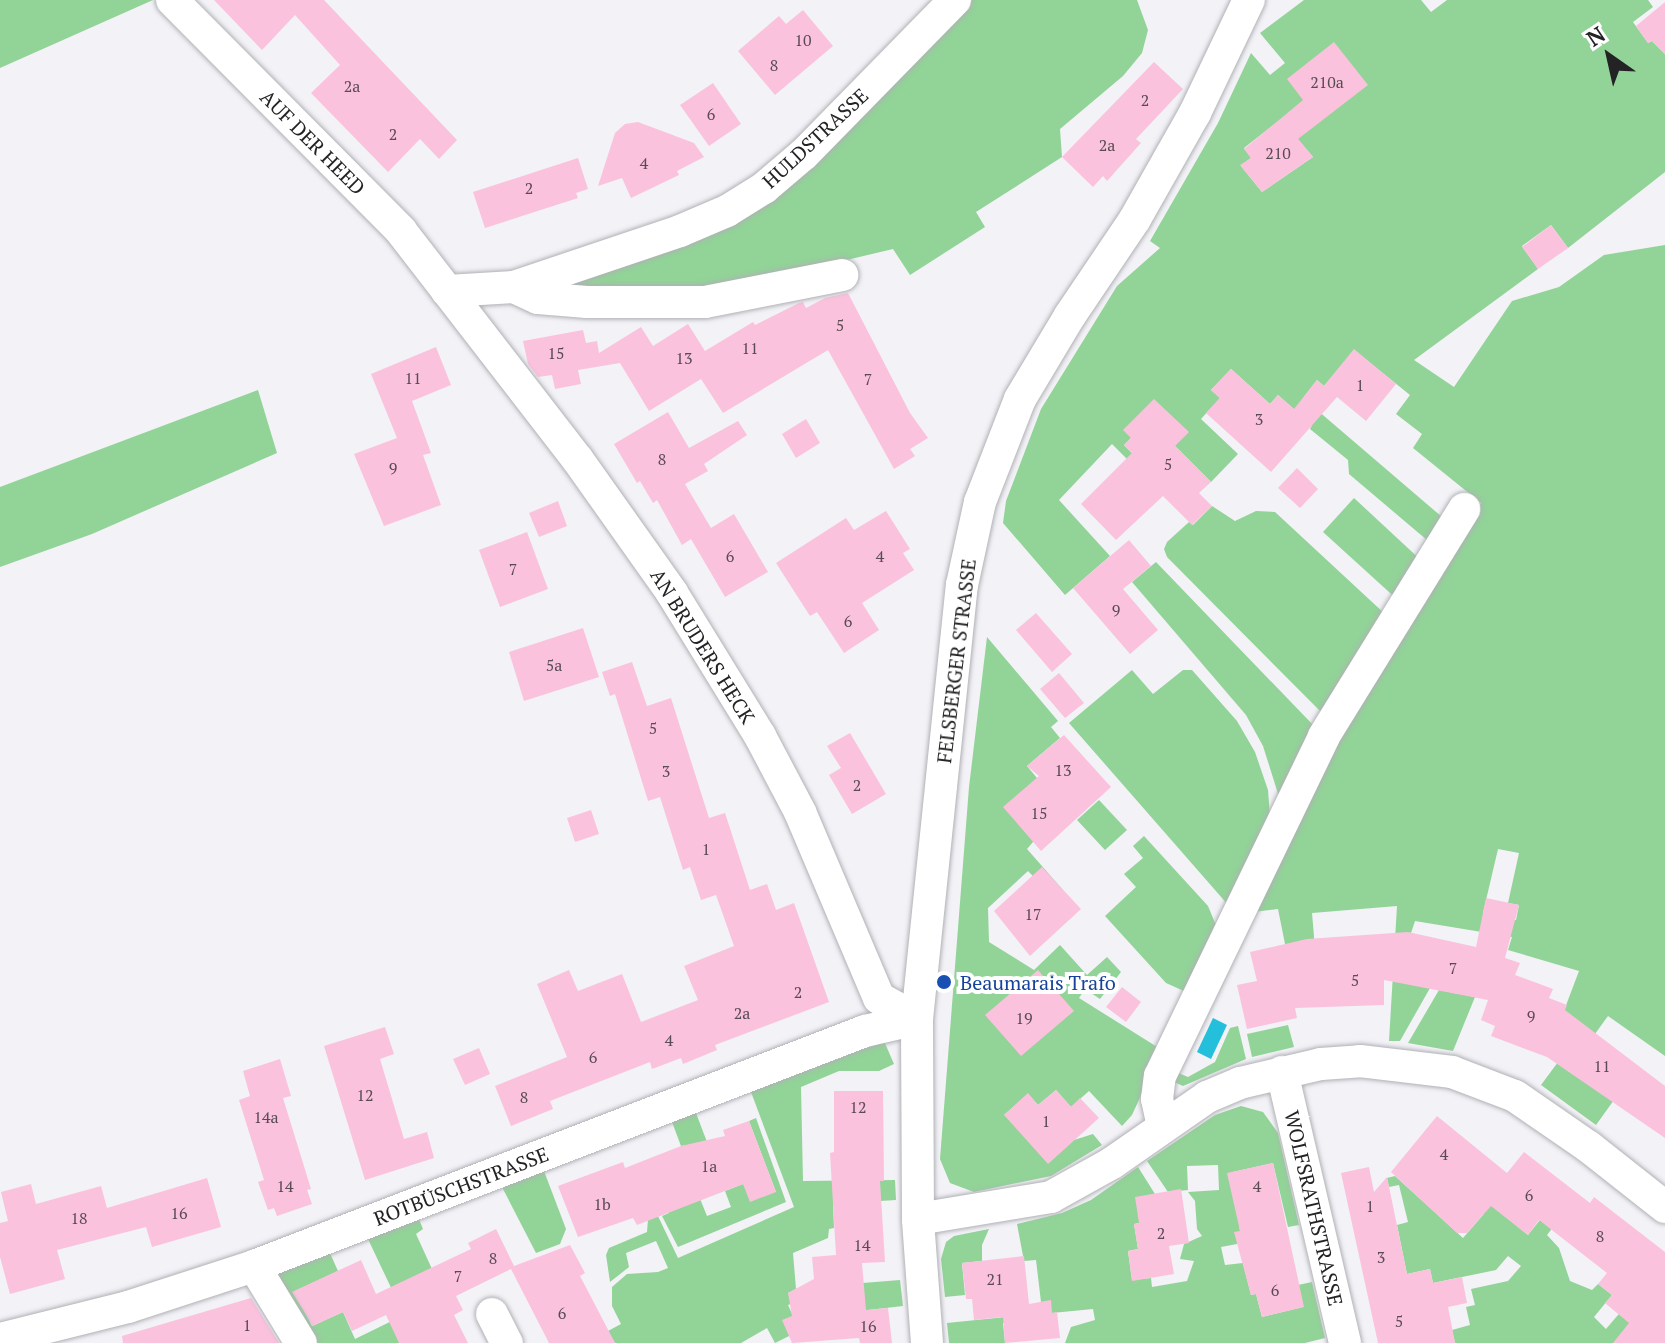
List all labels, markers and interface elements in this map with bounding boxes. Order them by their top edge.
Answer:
north arrow [1569,16,1649,96]
text: N [1580,19,1610,52]
house number: 10 [794,30,812,50]
house number: 8 [770,55,778,75]
house number: 210a [1310,72,1344,92]
house number: 2a [344,76,360,96]
street label: HULDSTRASSE [757,83,873,193]
street label: AUF DER HEED [256,85,370,199]
house number: 2 [1141,90,1149,110]
house number: 6 [707,104,715,124]
house number: 2 [389,124,397,144]
house number: 2a [1099,135,1115,155]
house number: 210 [1265,143,1291,163]
house number: 4 [640,153,648,173]
house number: 2 [525,178,533,198]
house number: 5 [836,315,844,335]
house number: 11 [741,338,759,358]
house number: 15 [547,343,565,363]
house number: 13 [675,348,693,368]
house number: 11 [404,368,422,388]
house number: 7 [864,369,872,389]
house number: 1 [1356,375,1364,395]
house number: 3 [1255,409,1263,429]
house number: 8 [658,449,666,469]
house number: 5 [1164,454,1172,474]
house number: 9 [389,458,397,478]
house number: 6 [726,546,734,566]
house number: 4 [876,546,884,566]
street label: FELSBERGER STRASSE [932,557,980,765]
house number: 7 [509,559,517,579]
street label: AN BRUDERS HECK [646,564,760,728]
house number: 9 [1112,600,1120,620]
house number: 6 [844,611,852,631]
house number: 5a [546,655,562,675]
house number: 5 [649,718,657,738]
house number: 13 [1054,760,1072,780]
house number: 3 [662,761,670,781]
house number: 2 [853,775,861,795]
house number: 15 [1030,803,1048,823]
house number: 1 [702,839,710,859]
house number: 17 [1024,904,1042,924]
house number: 7 [1449,958,1457,978]
place label: Beaumarais Trafo [960,970,1116,994]
house number: 5 [1351,970,1359,990]
marker: Beaumarais Trafo [935,973,953,991]
house number: 2 [794,982,802,1002]
house number: 2a [734,1003,750,1023]
house number: 9 [1527,1006,1535,1026]
house number: 19 [1015,1008,1033,1028]
house number: 4 [665,1030,673,1050]
house number: 6 [589,1047,597,1067]
house number: 11 [1593,1056,1611,1076]
house number: 12 [356,1085,374,1105]
house number: 8 [520,1087,528,1107]
house number: 12 [849,1097,867,1117]
house number: 14a [253,1107,279,1127]
street label: WOLFSRATHSTRASSE [1280,1108,1348,1308]
house number: 1 [1042,1111,1050,1131]
street label: ROTBÜSCHSTRASSE [370,1142,552,1230]
house number: 4 [1440,1144,1448,1164]
house number: 1a [701,1156,717,1176]
house number: 14 [276,1176,294,1196]
house number: 4 [1253,1176,1261,1196]
house number: 6 [1525,1185,1533,1205]
house number: 1b [593,1194,611,1214]
house number: 1 [1366,1196,1374,1216]
house number: 16 [170,1203,188,1223]
house number: 18 [70,1208,88,1228]
house number: 2 [1157,1223,1165,1243]
house number: 8 [1596,1226,1604,1246]
house number: 14 [853,1235,871,1255]
house number: 3 [1377,1247,1385,1267]
house number: 8 [489,1248,497,1268]
house number: 7 [454,1266,462,1286]
house number: 21 [986,1269,1004,1289]
house number: 6 [1271,1280,1279,1300]
house number: 6 [558,1303,566,1323]
house number: 5 [1395,1311,1403,1331]
house number: 1 [243,1315,251,1335]
house number: 16 [859,1316,877,1336]

